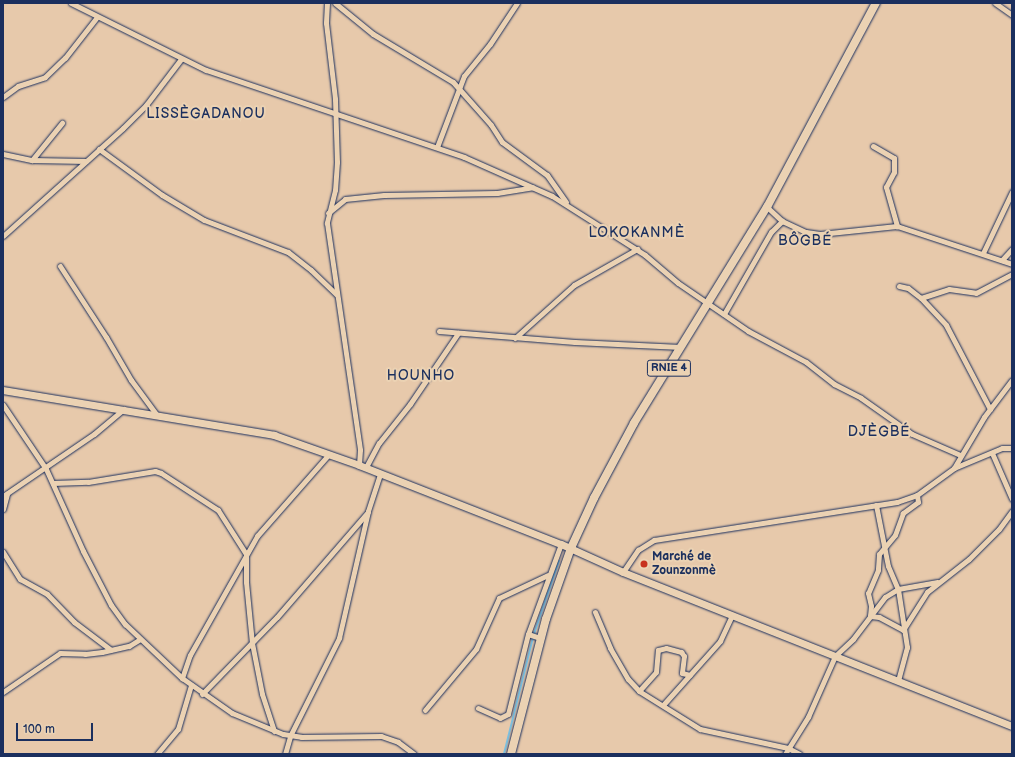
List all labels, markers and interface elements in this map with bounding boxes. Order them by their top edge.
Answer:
district label: LISSÈGADANOU [146,106,266,122]
district label: LOKOKANMÈ [589,225,685,241]
district label: BÔGBÉ [778,233,832,249]
road number: RNIE 4 [646,359,692,377]
district label: HOUNHO [387,368,455,384]
district label: DJÈGBÉ [848,424,910,440]
place label: Marché de Zounzonmè [652,550,716,578]
marker: Marché de Zounzonmè [639,559,649,569]
scale bar [18,715,95,741]
text: 100 m [23,722,55,737]

